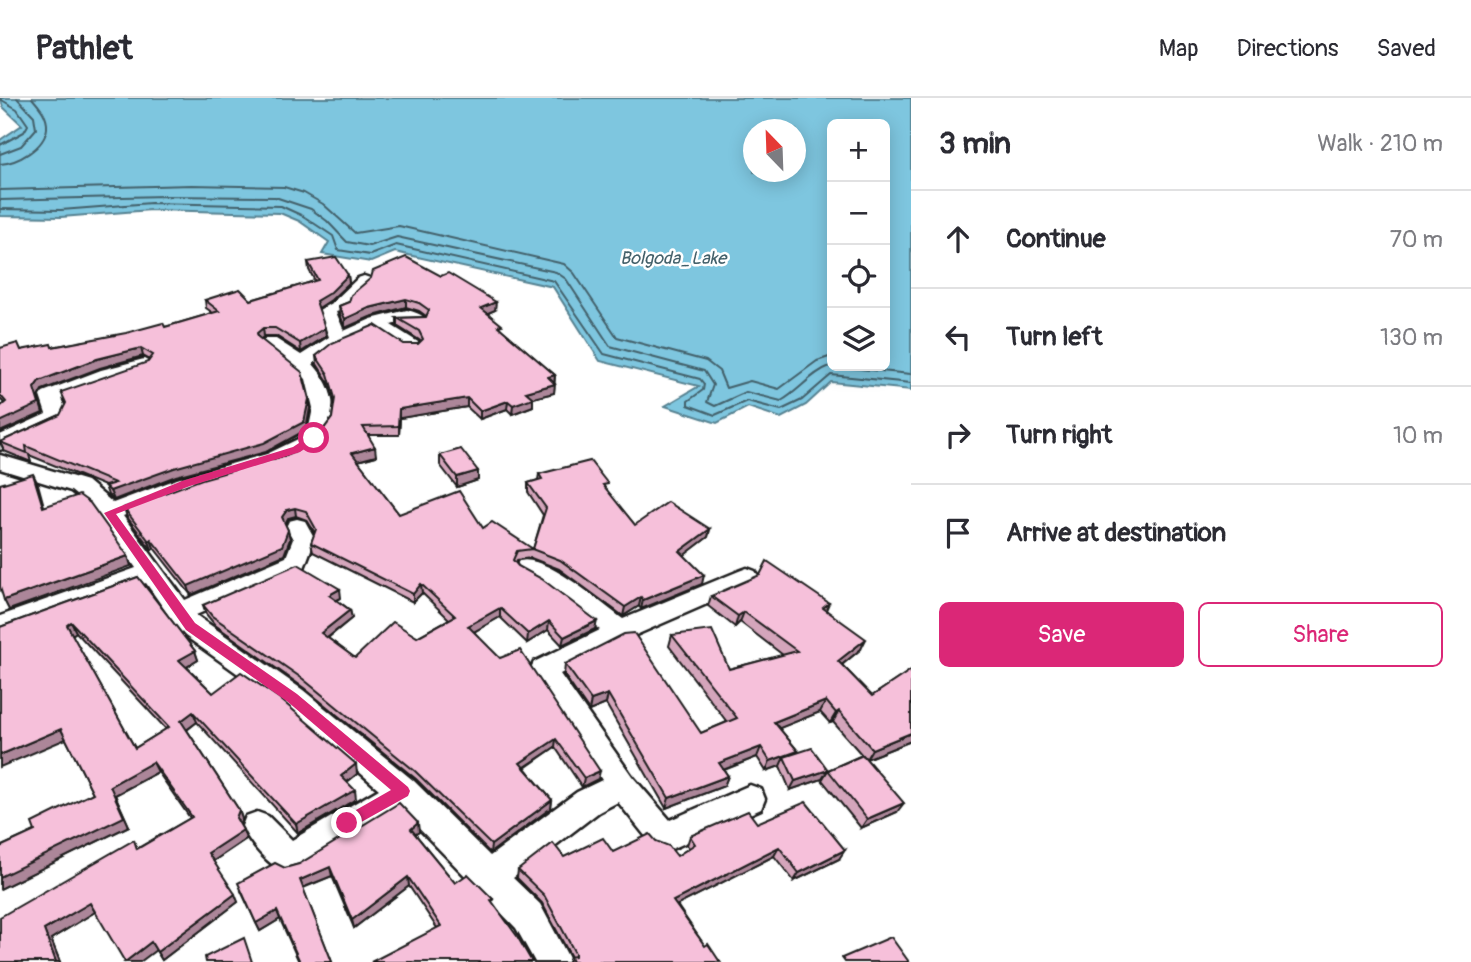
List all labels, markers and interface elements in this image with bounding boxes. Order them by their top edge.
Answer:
text: Pathlet [35,28,132,69]
text: Map [1159,34,1199,63]
text: Directions [1237,34,1338,63]
text: Saved [1376,34,1436,63]
north arrow [743,119,806,182]
map controls [827,119,890,371]
button: + [827,119,890,182]
text: 3 min [939,125,1011,162]
text: Walk · 210 m [1317,129,1443,158]
button: − [827,182,890,245]
icon: ahead [939,220,977,258]
text: Continue [1006,223,1106,255]
text: 70 m [1390,225,1443,254]
button: locate [827,245,890,308]
water label: Bolgoda_Lake [620,247,728,270]
button: layers [827,308,890,371]
icon: left [939,318,977,356]
text: Turn left [1006,321,1102,353]
text: 130 m [1380,323,1443,352]
icon: right [939,416,977,454]
text: Turn right [1006,419,1112,451]
text: 10 m [1393,421,1443,450]
route start [298,422,329,453]
icon: arrive [939,514,977,552]
text: Arrive at destination [1006,517,1226,549]
button: Save [939,602,1184,667]
button: Share [1198,602,1443,667]
route end [331,807,362,838]

